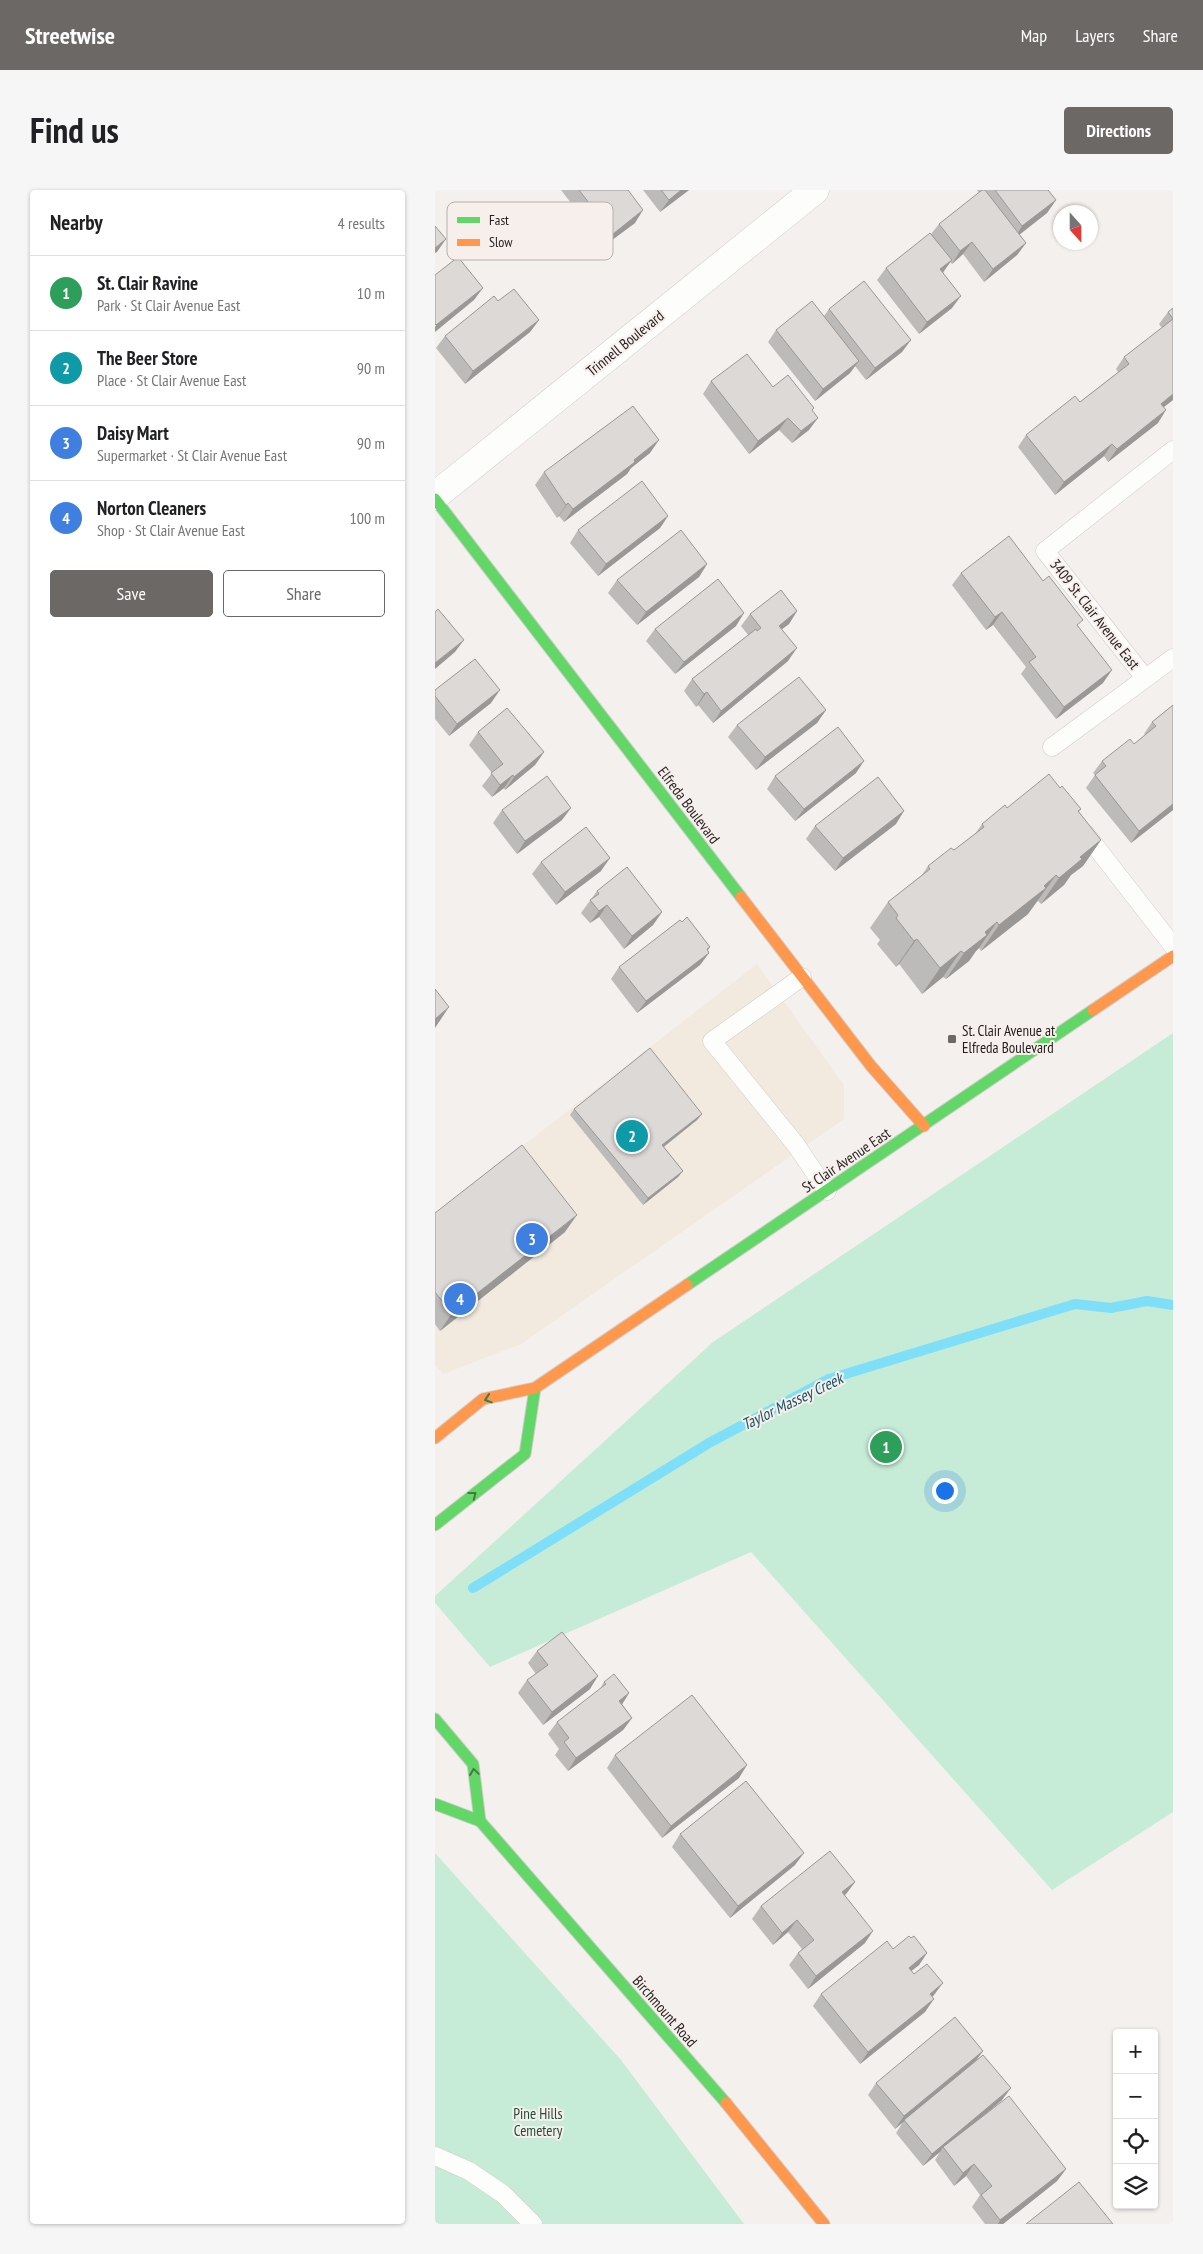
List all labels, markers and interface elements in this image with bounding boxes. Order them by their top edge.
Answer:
text: Streetwise [25,20,115,51]
text: Map [1021,24,1047,47]
text: Layers [1075,24,1115,47]
text: Share [1143,24,1178,47]
text: Find us [30,107,119,153]
button: Directions [1064,107,1173,154]
legend [447,202,613,260]
north arrow [1053,205,1098,250]
text: Nearby [50,209,103,236]
text: Fast [489,211,509,229]
text: 4 results [338,213,385,233]
text: Slow [489,233,513,251]
text: St. Clair Ravine [97,271,198,295]
text: 1 [62,283,70,303]
text: 10 m [357,283,385,303]
text: Park · St Clair Avenue East [97,295,240,315]
street label: Trinnell Boulevard [582,306,668,380]
text: The Beer Store [97,346,198,370]
text: 2 [62,358,70,378]
text: 90 m [357,358,385,378]
text: Place · St Clair Avenue East [97,370,246,390]
text: Daisy Mart [97,421,169,445]
text: 3 [62,433,70,453]
text: 90 m [357,433,385,453]
text: Supermarket · St Clair Avenue East [97,445,287,465]
text: Norton Cleaners [97,496,206,520]
text: 4 [62,508,70,528]
text: 100 m [350,508,385,528]
text: Shop · St Clair Avenue East [97,520,245,540]
street label: 3409 St. Clair Avenue East [1046,555,1144,673]
button: Save [50,570,213,617]
button: Share [223,570,385,617]
street label: Elfreda Boulevard [654,763,724,847]
place label: St. Clair Avenue at Elfreda Boulevard [962,1021,1055,1057]
marker: St. Clair Avenue at Elfreda Boulevard [946,1033,958,1045]
pin: 2 [616,1117,648,1155]
street label: St Clair Avenue East [798,1123,894,1197]
pin: 3 [516,1220,548,1258]
pin: 4 [444,1280,476,1318]
water label: Taylor Massey Creek [738,1367,847,1434]
one-way arrow [484,1393,493,1403]
pin: 1 [870,1428,902,1466]
your location [932,1478,958,1504]
one-way arrow [467,1492,476,1500]
one-way arrow [469,1768,479,1777]
street label: Birchmount Road [629,1971,701,2051]
map controls [1113,2029,1158,2209]
button: + [1113,2029,1158,2074]
button: − [1113,2074,1158,2119]
park label: Pine Hills Cemetery [513,2104,563,2140]
button: locate [1113,2119,1158,2164]
button: layers [1113,2164,1158,2209]

